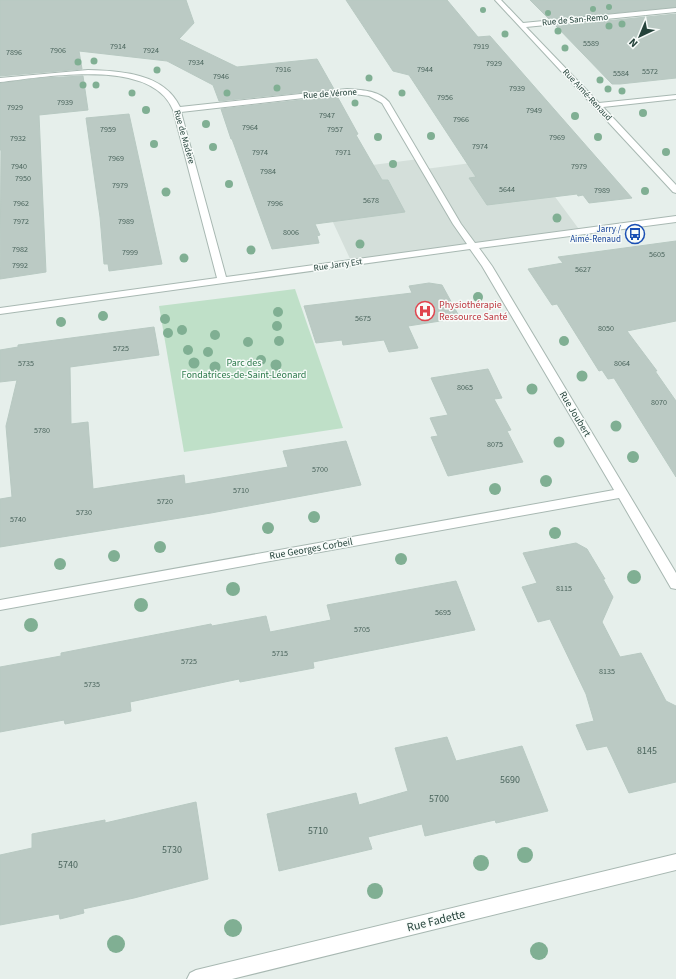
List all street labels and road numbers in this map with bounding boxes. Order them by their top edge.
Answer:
street label: Rue de San-Remo [541,11,609,29]
street label: Rue Aimé-Renaud [559,66,615,124]
street label: Rue de Vérone [303,86,358,102]
street label: Rue de Madère [170,108,198,166]
street label: Rue Jarry Est [313,255,363,275]
street label: Rue Joubert [556,388,594,440]
street label: Rue Georges Corbeil [268,535,354,563]
street label: Rue Fadette [405,906,467,936]

